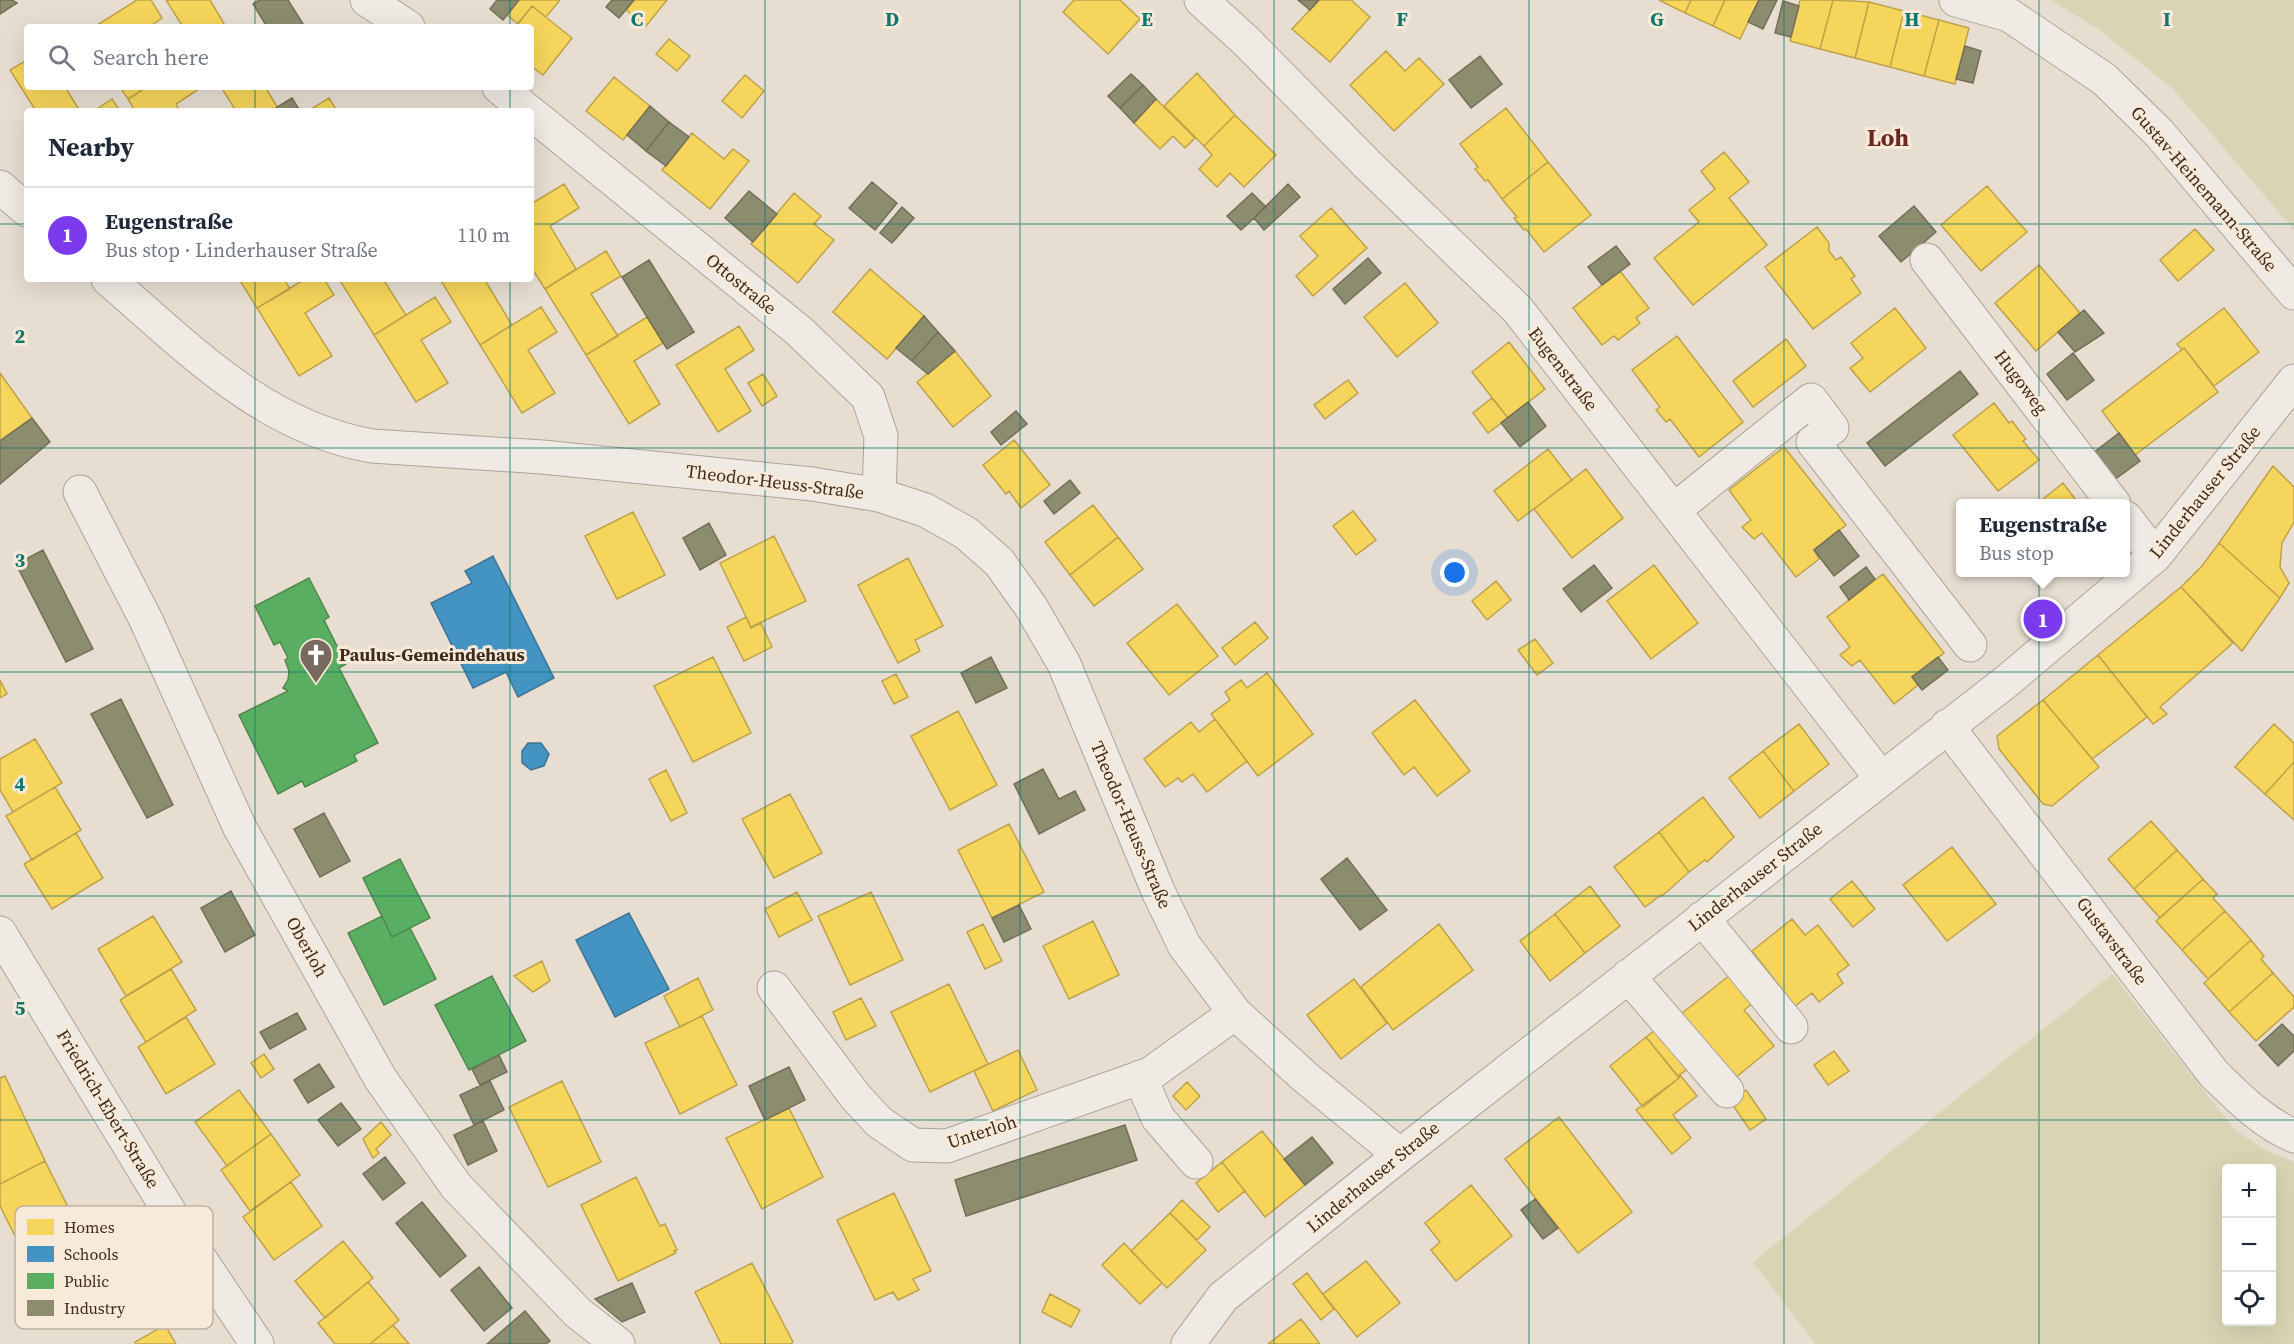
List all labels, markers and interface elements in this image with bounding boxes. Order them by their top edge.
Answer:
text: C [631,5,643,33]
text: D [885,5,899,33]
text: E [1141,5,1153,33]
text: F [1396,5,1408,33]
text: G [1650,5,1664,33]
text: H [1904,5,1920,33]
text: I [2163,5,2171,33]
search box [24,24,534,90]
icon: search [45,41,78,74]
text: Search here [93,42,209,72]
street label: Gustav-Heinemann-Straße [2125,100,2283,277]
district label: Loh [1867,121,1909,154]
text: Nearby [48,129,134,165]
text: Eugenstraße [105,206,233,236]
text: 1 [62,221,73,249]
text: 110 m [457,221,510,249]
text: Bus stop · Linderhauser Straße [105,236,378,264]
street label: Ottostraße [701,247,782,320]
street label: Eugenstraße [1523,321,1604,416]
text: 2 [15,322,26,350]
street label: Hugoweg [1989,344,2054,419]
street label: Linderhauser Straße [2143,420,2266,563]
street label: Theodor-Heuss-Straße [684,458,866,505]
popup [1956,499,2130,577]
text: Eugenstraße [1979,509,2107,539]
text: Bus stop [1979,539,2054,567]
text: 3 [15,546,26,574]
your location [1440,558,1469,587]
pin: 1 [2024,596,2062,642]
church icon: Paulus-Gemeindehaus [298,637,334,684]
place label: Paulus-Gemeindehaus [339,642,525,667]
street label: Theodor-Heuss-Straße [1085,737,1178,912]
text: 4 [15,770,26,798]
street label: Linderhauser Straße [1682,816,1827,937]
street label: Gustavstraße [2071,892,2154,990]
street label: Oberloh [281,912,334,982]
text: 5 [15,994,26,1022]
street label: Friedrich-Ebert-Straße [51,1024,166,1193]
street label: Unterloh [944,1109,1020,1154]
street label: Linderhauser Straße [1301,1115,1444,1238]
map controls [2222,1164,2276,1326]
button: + [2222,1164,2276,1218]
legend [15,1206,213,1329]
text: Homes [64,1216,115,1238]
button: − [2222,1218,2276,1272]
text: Schools [64,1243,119,1265]
text: Public [64,1270,109,1292]
button: locate [2222,1272,2276,1326]
text: Industry [64,1297,126,1319]

